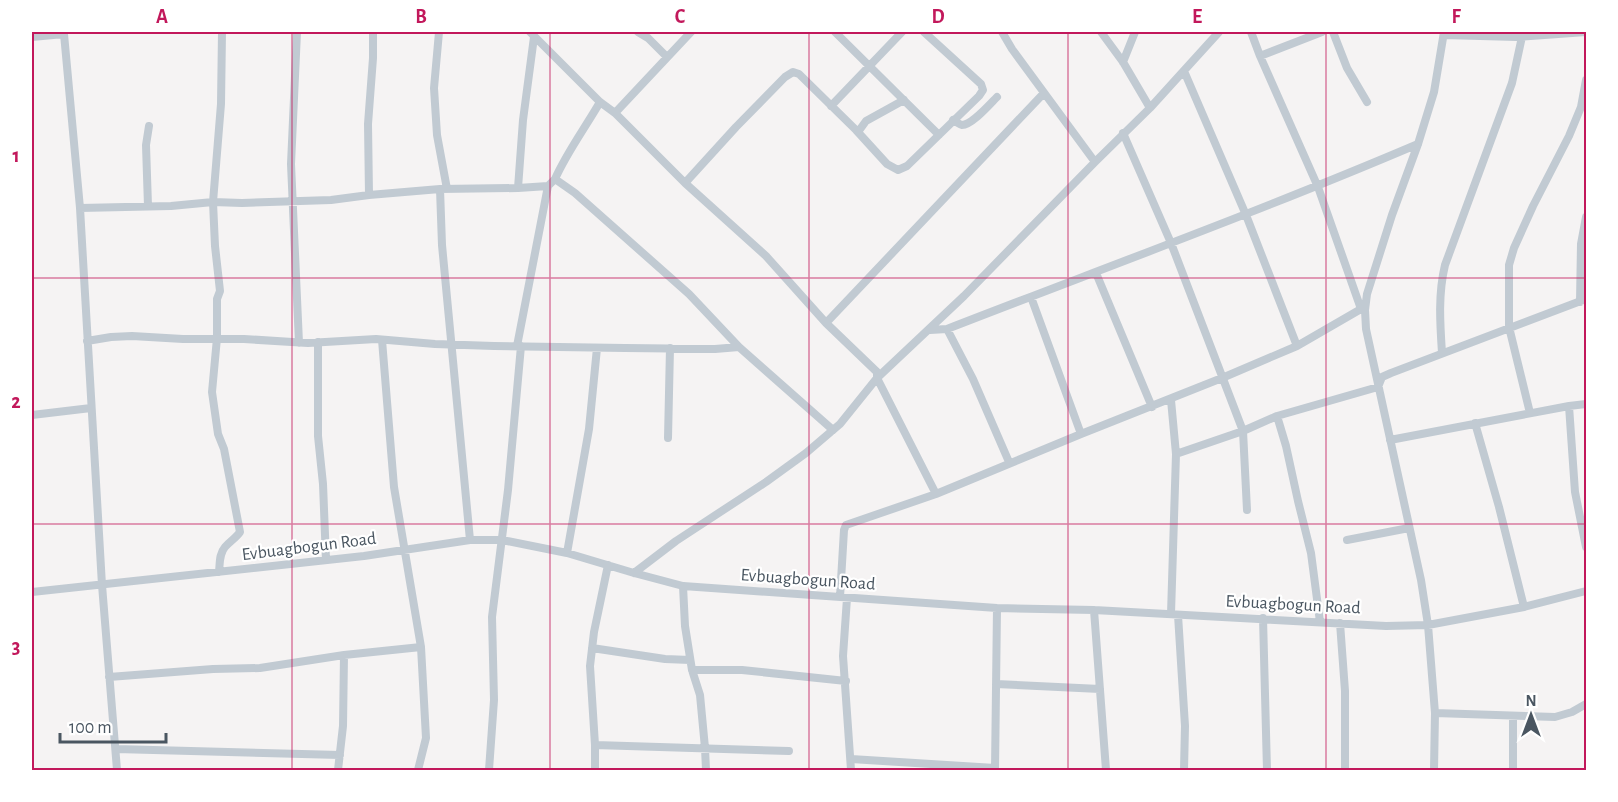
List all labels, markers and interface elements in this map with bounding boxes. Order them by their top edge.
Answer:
text: A [156,7,168,27]
text: B [415,7,427,27]
text: C [675,7,686,27]
text: D [931,7,945,27]
text: E [1192,7,1202,27]
text: F [1451,7,1461,27]
text: 1 [12,146,20,166]
text: 2 [11,392,21,412]
street label: Evbuagbogun Road [241,530,377,564]
street label: Evbuagbogun Road [740,566,876,594]
street label: Evbuagbogun Road [1225,592,1361,618]
text: 3 [12,637,20,657]
north arrow [1501,685,1561,745]
text: N [1525,693,1537,709]
scale bar [60,706,166,744]
text: 100 m [69,719,112,737]

